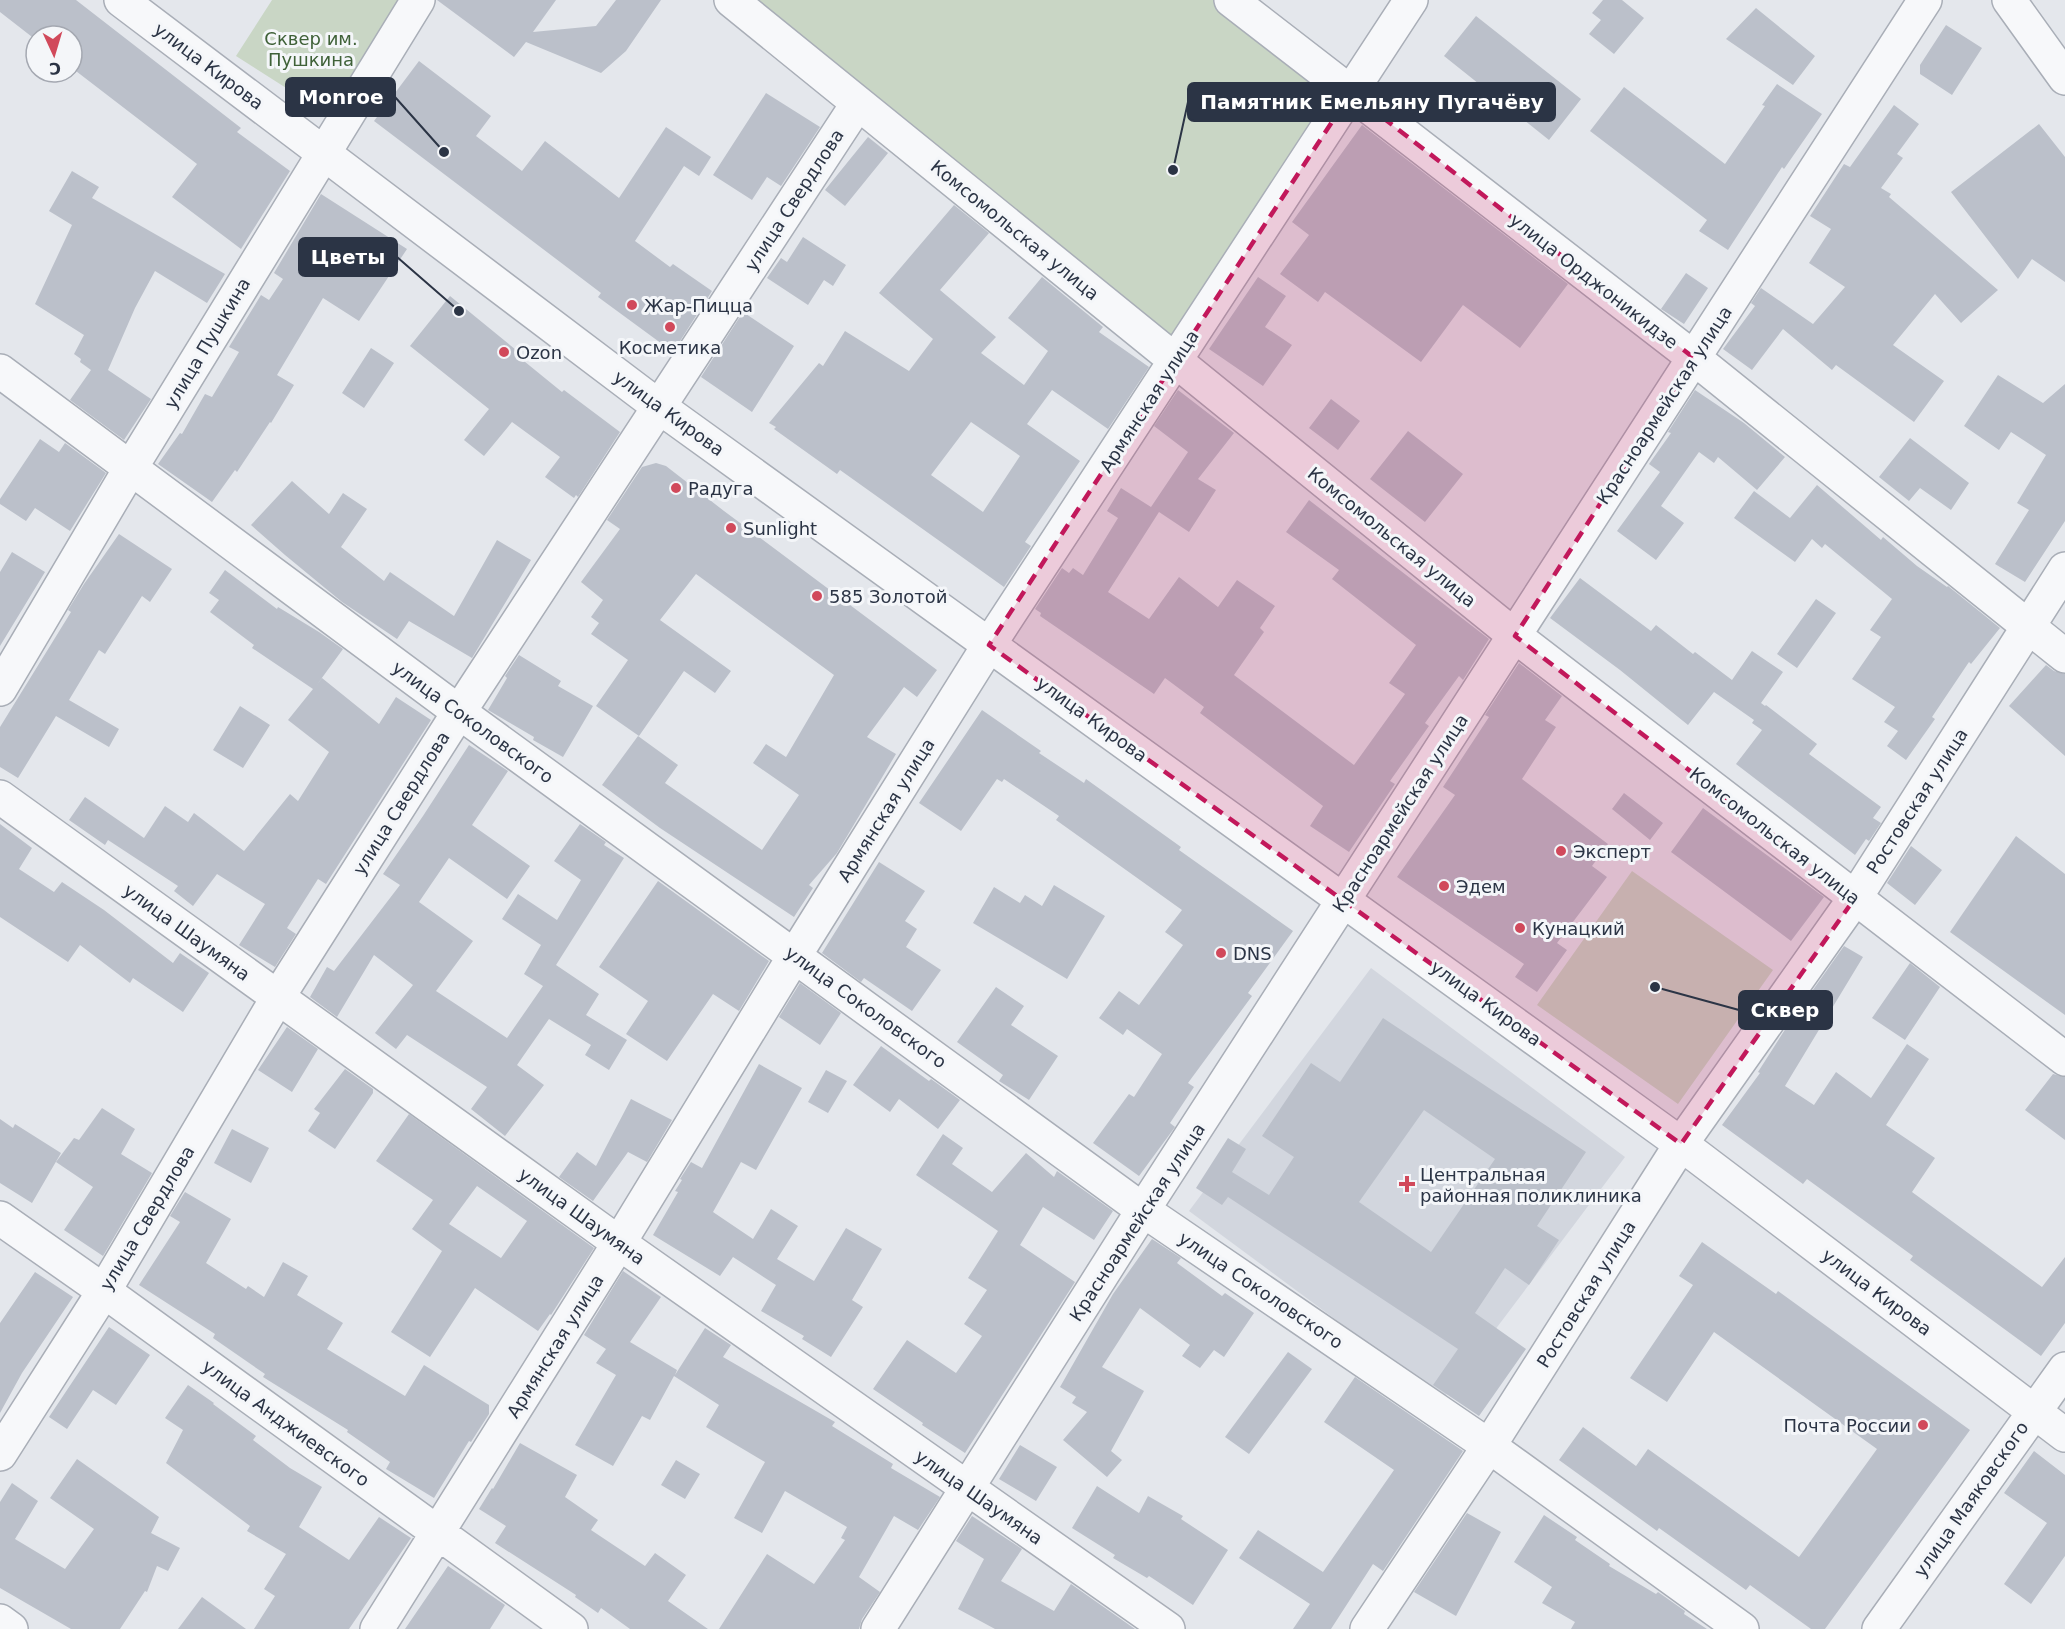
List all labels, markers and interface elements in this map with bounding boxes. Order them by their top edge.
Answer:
street label: улица Кирова [150,18,268,114]
north arrow [24,24,84,84]
park label: Сквер им. Пушкина [264,28,358,70]
text: С [48,59,62,78]
callout: Monroe [286,78,395,116]
callout: Памятник Емельяну Пугачёву [1188,83,1555,121]
text: Monroe [298,85,384,109]
text: Памятник Емельяну Пугачёву [1200,90,1544,114]
street label: улица Свердлова [740,125,848,275]
street label: Комсомольская улица [927,156,1103,304]
street label: улица Орджоникидзе [1506,209,1682,353]
callout: Цветы [299,238,397,276]
text: Цветы [311,245,385,269]
street label: улица Пушкина [160,274,254,412]
place label: Жар-Пицца [644,295,753,316]
marker: Жар-Пицца [625,298,639,312]
street label: Красноармейская улица [1592,302,1736,508]
marker: Косметика [663,320,677,334]
street label: Армянская улица [1095,326,1203,476]
place label: Косметика [619,337,721,358]
place label: Ozon [516,342,562,363]
marker: Ozon [497,345,511,359]
street label: улица Кирова [610,366,728,460]
street label: Комсомольская улица [1304,463,1480,611]
place label: Радуга [688,478,753,499]
marker: Радуга [669,481,683,495]
place label: Sunlight [743,518,817,539]
marker: Sunlight [724,521,738,535]
place label: 585 Золотой [829,586,947,607]
marker: 585 Золотой [810,589,824,603]
street label: улица Соколовского [388,657,558,787]
street label: улица Кирова [1033,672,1151,766]
street label: Красноармейская улица [1328,710,1472,916]
street label: Ростовская улица [1862,724,1972,878]
street label: улица Свердлова [348,727,454,879]
street label: Армянская улица [833,734,939,886]
street label: Комсомольская улица [1686,763,1864,909]
place label: Эксперт [1573,841,1651,862]
marker: Эксперт [1554,844,1568,858]
place label: Эдем [1456,876,1506,897]
street label: улица Шаумяна [120,879,254,985]
marker: Эдем [1437,879,1451,893]
place label: Кунацкий [1532,918,1625,939]
marker: Кунацкий [1513,921,1527,935]
street label: улица Соколовского [781,942,951,1072]
place label: DNS [1233,943,1272,964]
marker: DNS [1214,946,1228,960]
street label: улица Кирова [1427,956,1545,1050]
callout: Сквер [1739,991,1832,1029]
text: Сквер [1751,998,1819,1022]
street label: Красноармейская улица [1065,1119,1209,1325]
street label: улица Свердлова [95,1142,199,1294]
street label: улица Шаумяна [515,1163,649,1269]
place label: Центральная районная поликлиника [1420,1164,1642,1206]
marker: Центральная районная поликлиника [1398,1175,1416,1193]
street label: Ростовская улица [1532,1217,1640,1371]
street label: улица Соколовского [1175,1227,1347,1353]
street label: улица Кирова [1818,1244,1936,1340]
street label: Армянская улица [502,1270,608,1422]
street label: улица Анджиевского [198,1355,374,1491]
place label: Почта России [1784,1415,1911,1436]
street label: улица Маяковского [1909,1417,2033,1581]
marker: Почта России [1916,1418,1930,1432]
street label: улица Шаумяна [911,1445,1047,1549]

